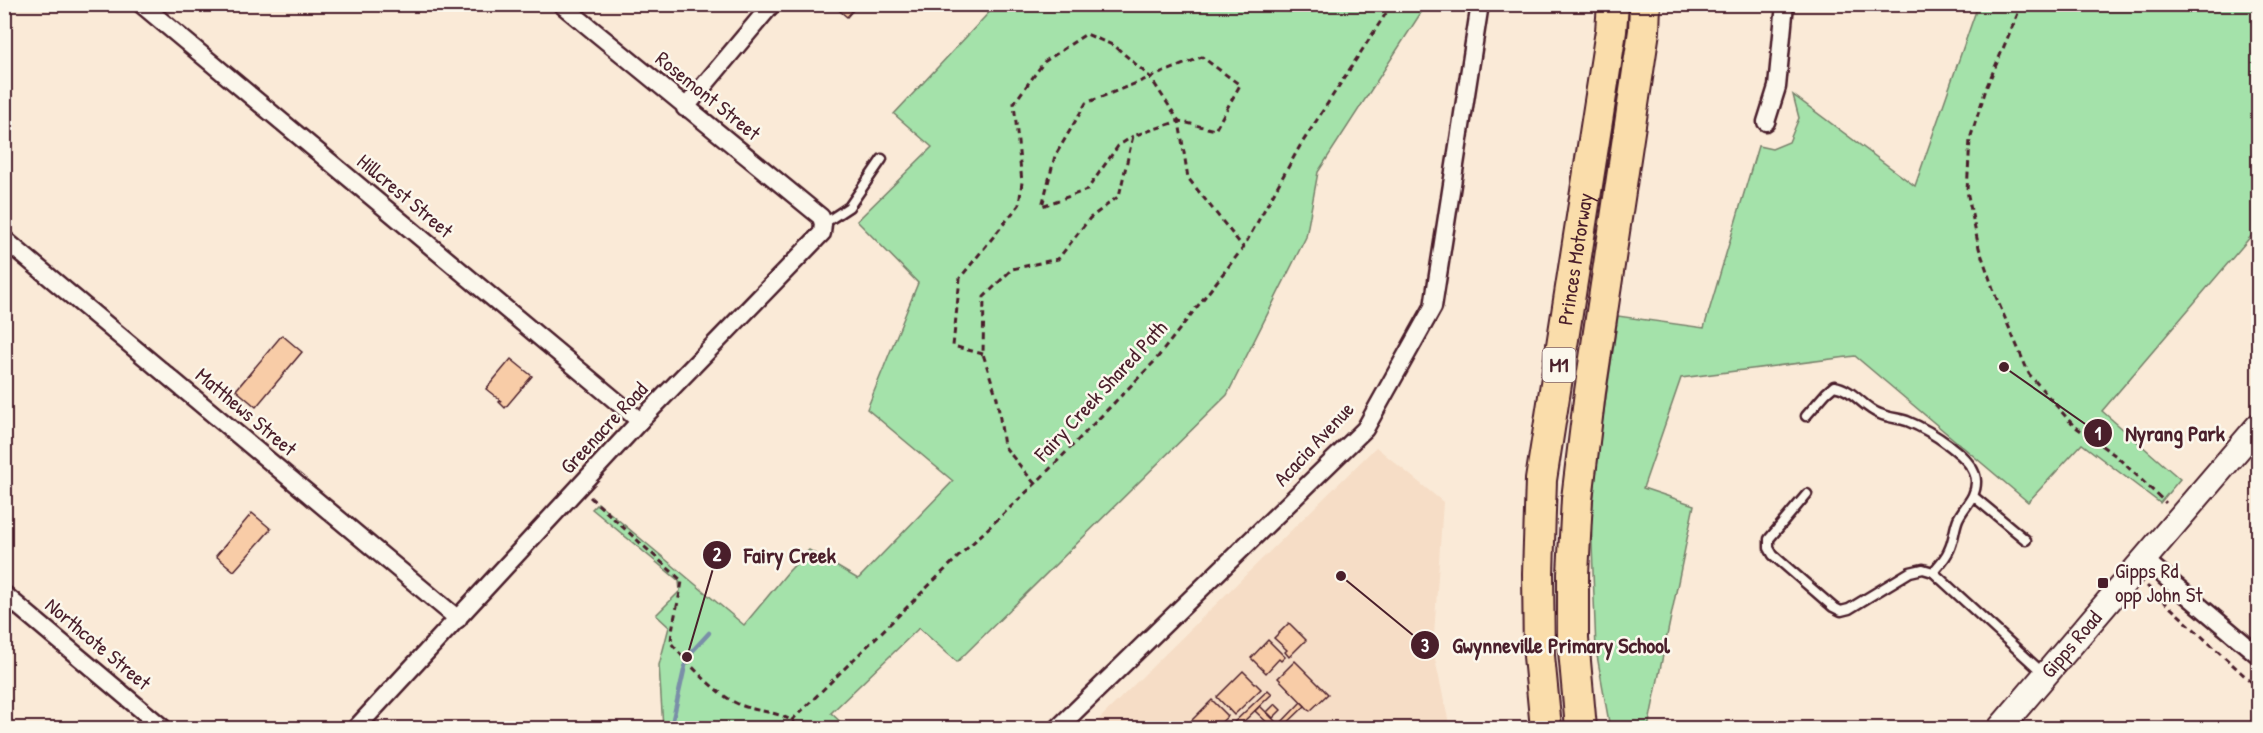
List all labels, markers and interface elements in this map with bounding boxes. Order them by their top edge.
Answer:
street label: Rosemont Street [650,44,768,148]
street label: Hillcrest Street [351,147,460,245]
street label: Princes Motorway [1550,191,1600,327]
street label: Fairy Creek Shared Path [1027,314,1174,468]
road number: M1 [1542,348,1576,382]
street label: Matthews Street [190,361,304,463]
street label: Greenacre Road [553,375,654,480]
street label: Acacia Avenue [1267,395,1360,492]
callout: Nyrang Park [2083,413,2236,453]
text: Nyrang Park [2125,418,2226,449]
text: 1 [2095,421,2102,446]
callout: Fairy Creek [702,535,848,575]
text: Fairy Creek [743,540,837,571]
text: 2 [713,542,722,567]
place label: Gipps Rd opp John St [2115,556,2203,609]
marker: Gipps Rd opp John St [2096,576,2110,590]
street label: Northcote Street [39,591,158,697]
street label: Gipps Road [2034,604,2108,684]
callout: Gwynneville Primary School [1410,625,1682,665]
text: Gwynneville Primary School [1452,630,1671,661]
text: 3 [1421,633,1429,658]

